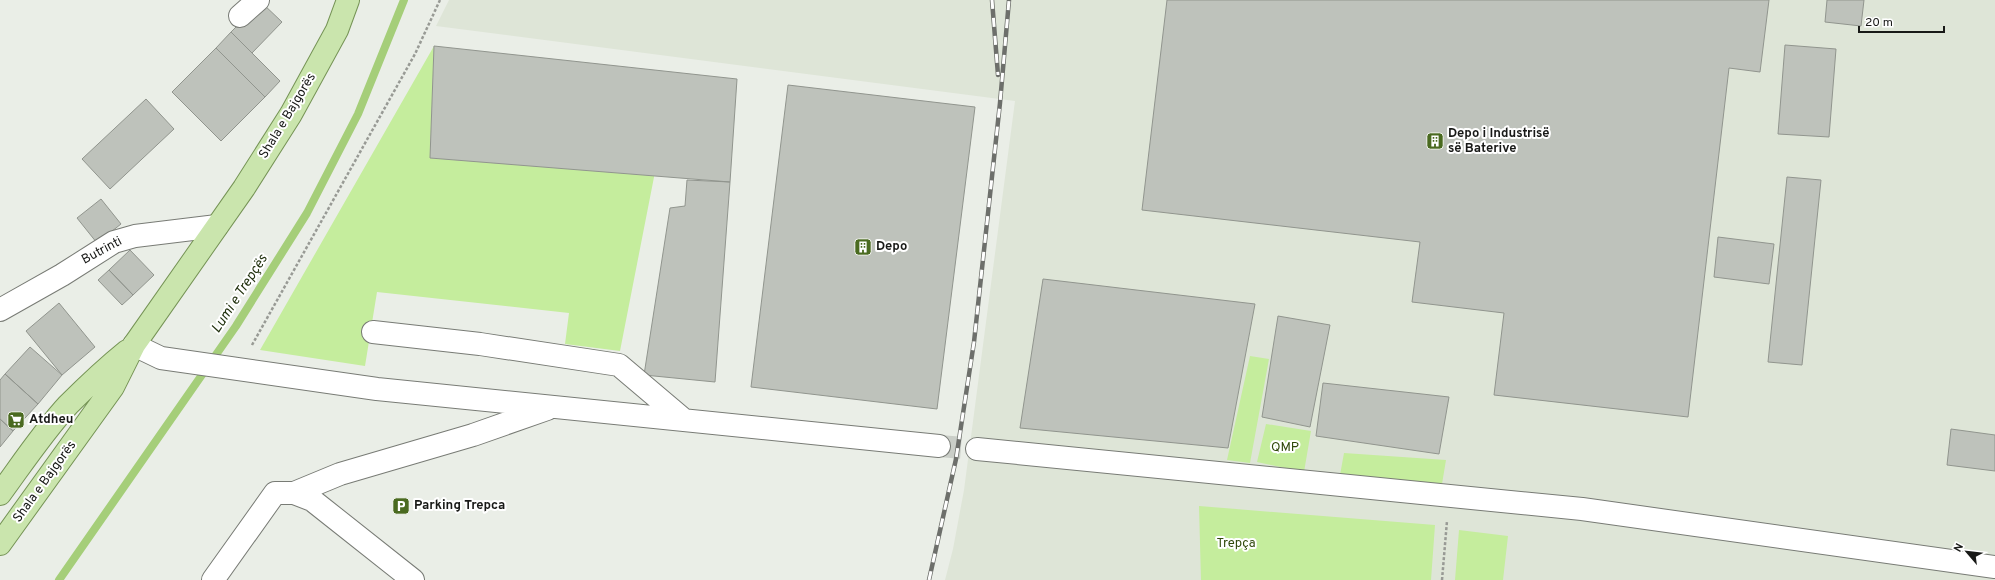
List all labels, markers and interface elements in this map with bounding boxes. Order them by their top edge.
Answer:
scale bar [1859,8,1944,34]
text: 20 m [1865,15,1893,31]
street label: Shala e Bajgorës [256,70,320,162]
place label: Depo i Industrisë së Baterive [1448,126,1550,157]
building icon: Depo i Industrisë së Baterive [1425,131,1445,151]
street label: Butrinti [79,234,125,268]
building icon: Depo [853,237,873,257]
place label: Depo [876,239,907,255]
water label: Lumi e Trepçës [208,251,272,336]
supermarket icon: Atdheu [6,410,26,430]
place label: Atdheu [29,412,73,428]
street label: Shala e Bajgorës [10,438,80,526]
park label: QMP [1271,440,1299,456]
parking icon: Parking Trepca [391,496,411,516]
place label: Parking Trepca [414,498,505,514]
north arrow [1947,532,1987,572]
park label: Trepça [1216,536,1256,552]
text: N [1951,541,1967,555]

